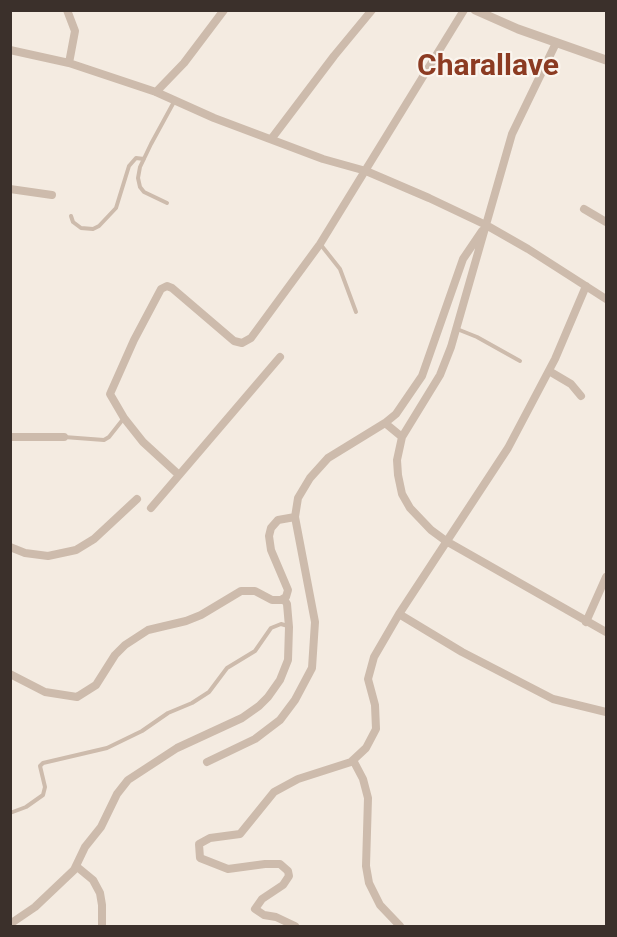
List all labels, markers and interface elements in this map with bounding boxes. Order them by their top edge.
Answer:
district label: Charallave [417,49,559,85]

